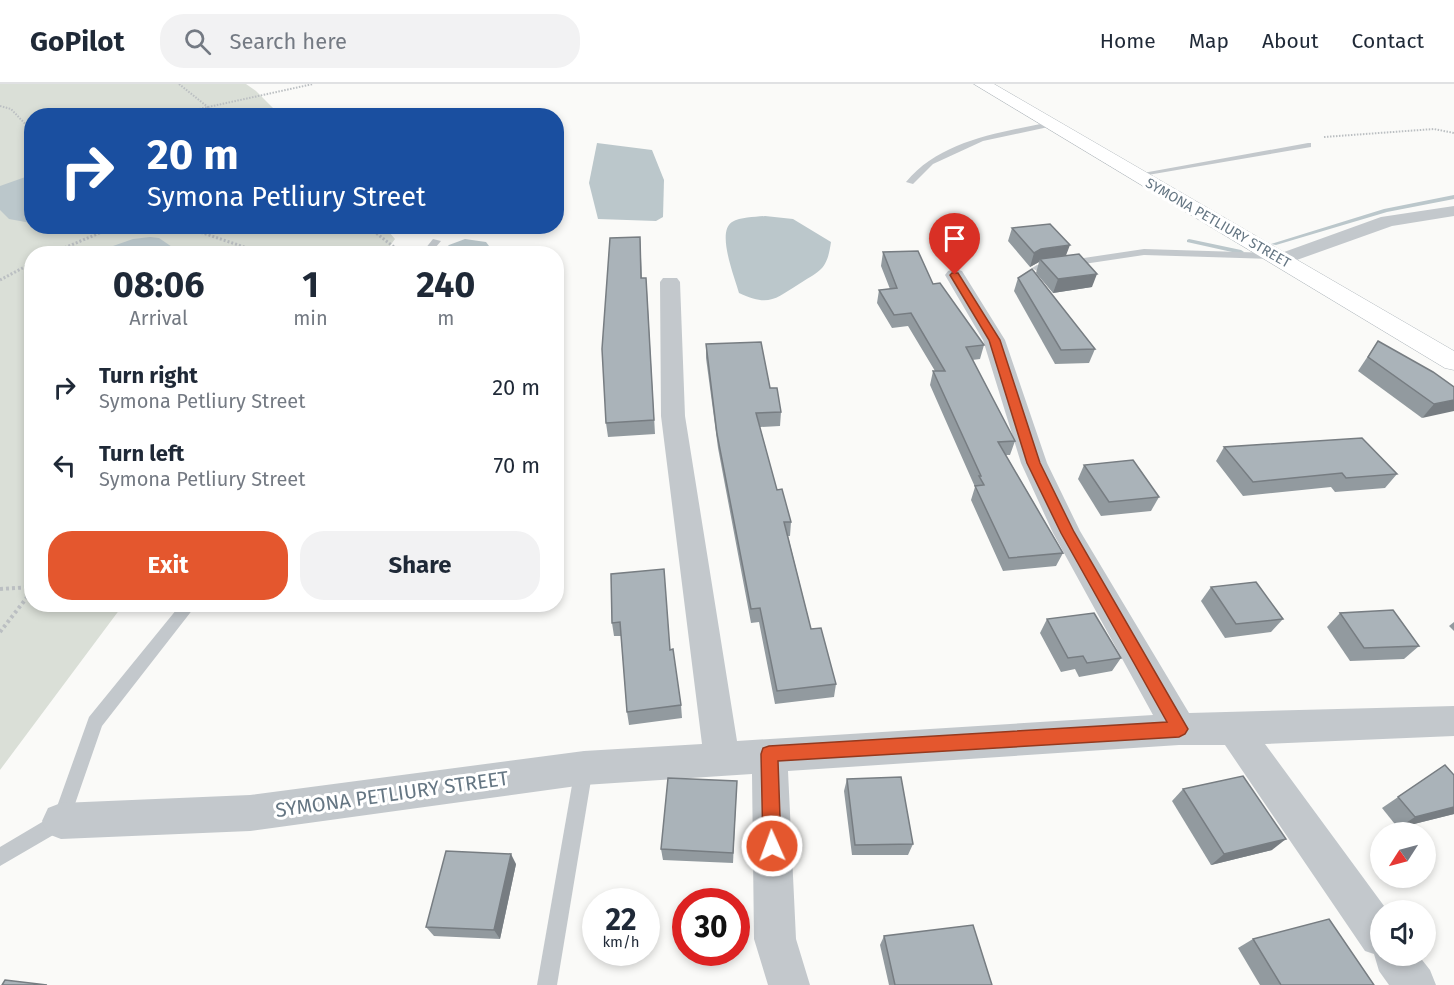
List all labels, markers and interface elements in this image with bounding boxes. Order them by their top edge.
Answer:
search box [160,14,580,68]
text: GoPilot [30,25,124,58]
icon: search [181,25,214,58]
text: Search here [229,28,347,55]
text: Home [1100,28,1156,54]
text: Map [1189,28,1229,54]
text: About [1262,28,1319,54]
text: Contact [1352,28,1424,54]
text: 20 m [147,130,239,180]
icon: right [48,132,126,210]
street label: SYMONA PETLIURY STREET [1142,174,1294,272]
text: Symona Petliury Street [147,181,426,213]
pin [929,213,980,275]
icon: arrive [938,222,971,255]
text: 08:06 [113,263,205,307]
text: 1 [302,263,319,307]
text: 240 [416,263,475,307]
text: Arrival [129,306,188,330]
text: min [293,306,328,330]
text: m [437,306,454,330]
text: Turn right [99,362,198,389]
icon: right [48,371,81,404]
text: 20 m [492,374,540,401]
text: Symona Petliury Street [99,389,305,413]
text: Turn left [99,440,184,467]
icon: left [48,449,81,482]
text: 70 m [494,452,540,479]
text: Symona Petliury Street [99,467,305,491]
button: Exit [48,531,288,600]
button: Share [300,531,540,600]
street label: SYMONA PETLIURY STREET [274,766,511,822]
position arrow [740,814,804,878]
north arrow [1370,822,1436,888]
map controls [1370,822,1436,966]
speed limit sign: 30 [672,888,750,966]
button: sound [1370,900,1436,966]
text: 22 [605,902,637,938]
text: km/h [602,933,640,951]

